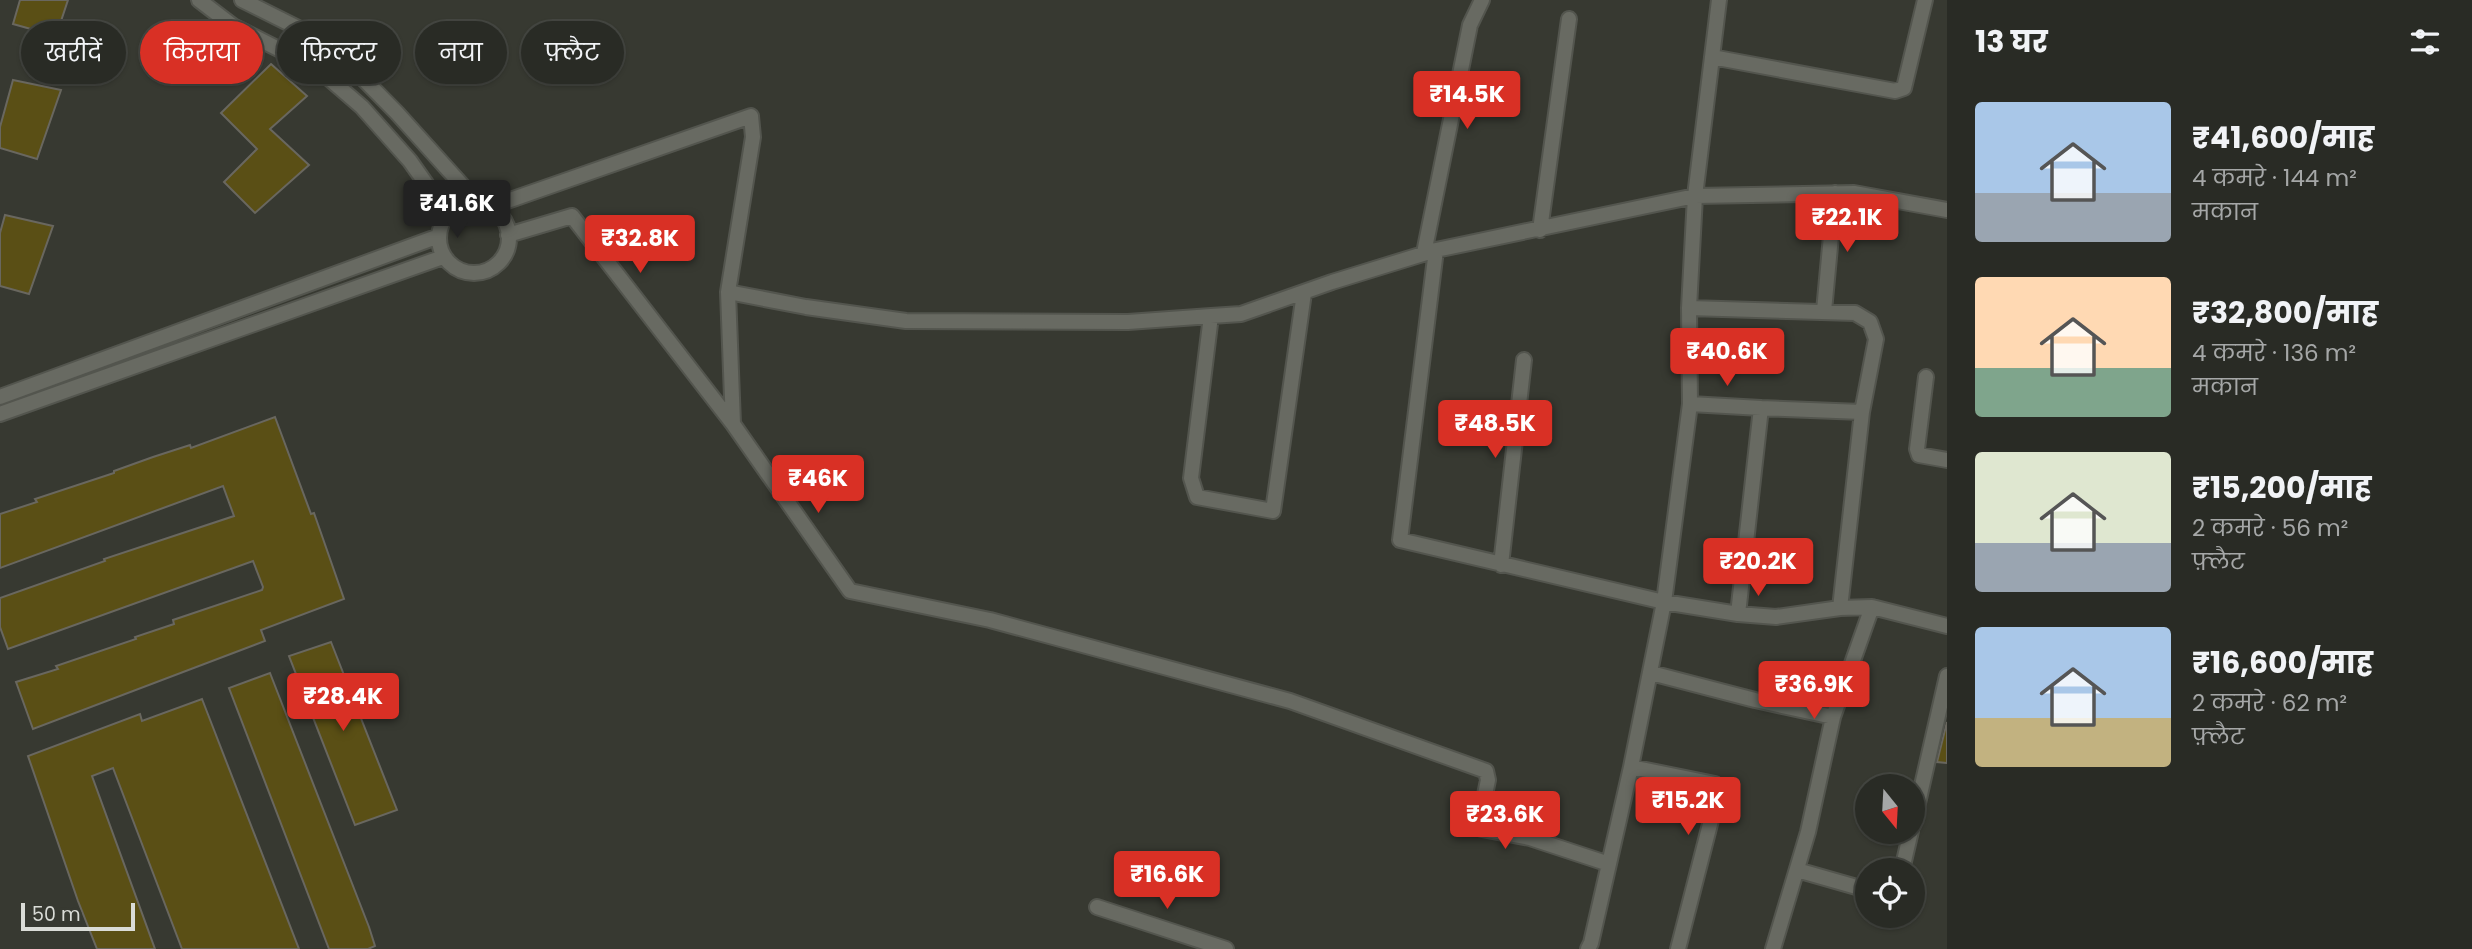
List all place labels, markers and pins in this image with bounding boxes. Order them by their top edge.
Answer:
pin: ₹14.5K [1410,72,1524,131]
pin: ₹41.6K [400,180,514,240]
pin: ₹22.1K [1790,194,1904,254]
pin: ₹32.8K [583,216,697,275]
pin: ₹40.6K [1670,328,1784,388]
pin: ₹48.5K [1438,400,1552,460]
pin: ₹46K [777,456,859,515]
pin: ₹20.2K [1701,538,1815,598]
pin: ₹36.9K [1757,662,1871,721]
pin: ₹28.4K [286,674,400,733]
pin: ₹15.2K [1631,778,1745,837]
pin: ₹23.6K [1448,792,1562,851]
pin: ₹16.6K [1110,852,1224,911]

